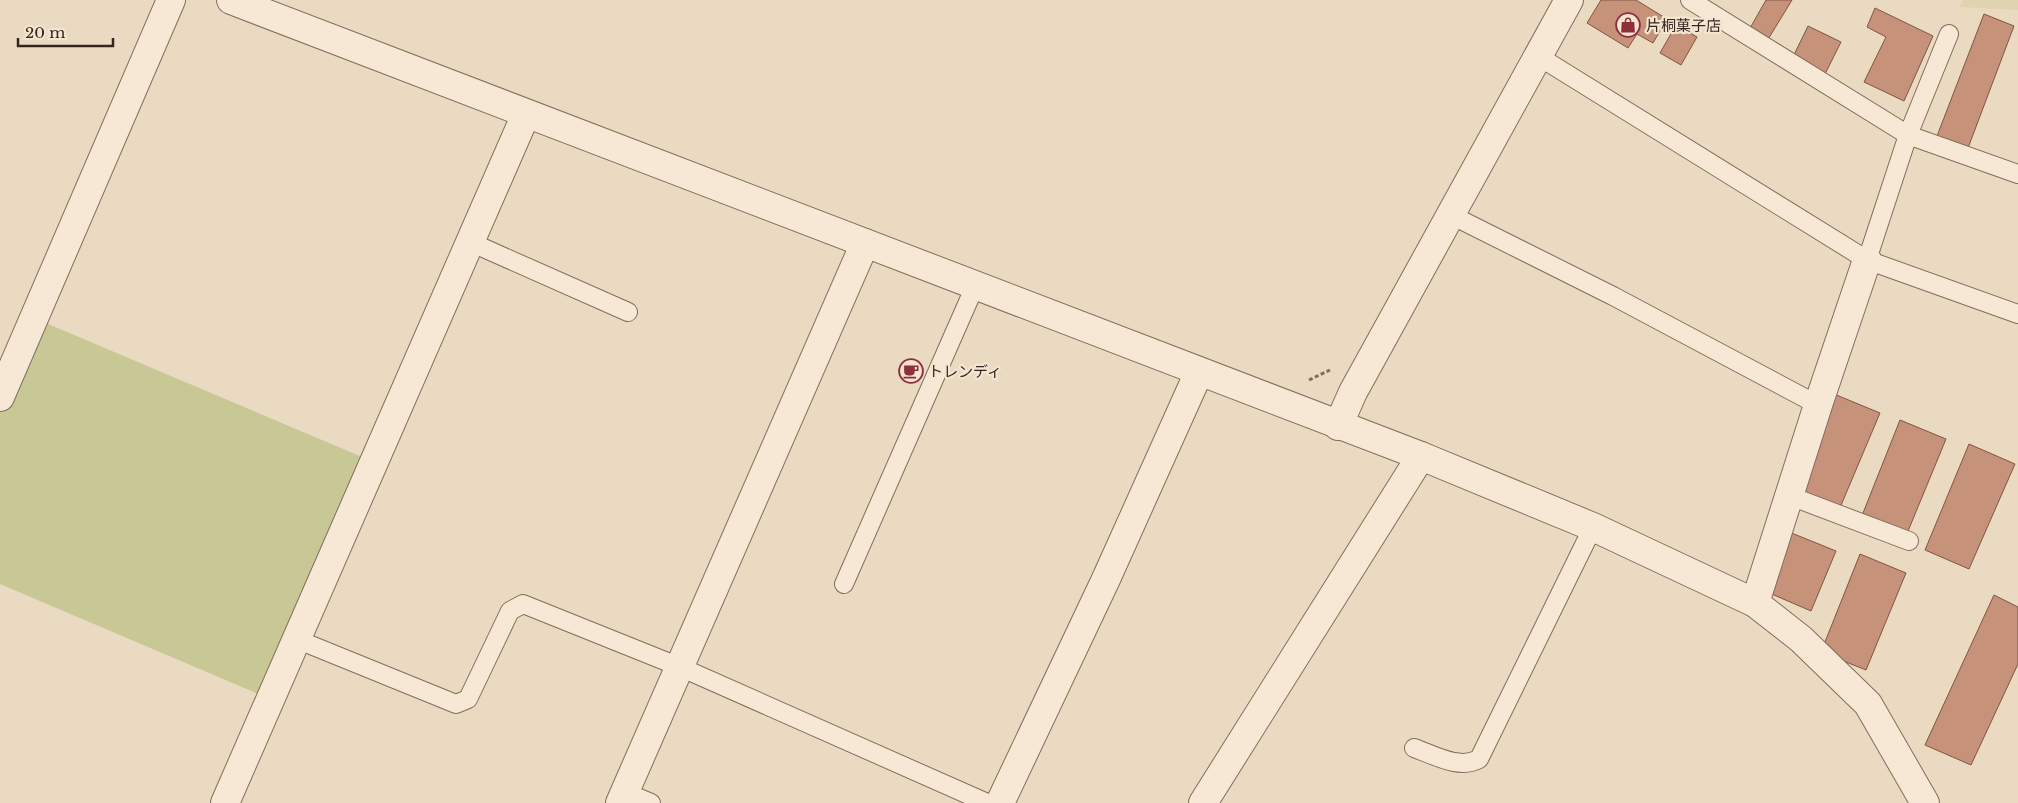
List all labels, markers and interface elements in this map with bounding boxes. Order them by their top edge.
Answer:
shop icon: 片桐菓子店 [1615,12,1641,38]
scale bar [18,15,112,47]
place label: 片桐菓子店 [1646,16,1721,35]
text: 20 m [25,23,65,42]
cafe icon: トレンディ [898,358,924,384]
place label: トレンディ [928,362,1002,381]

